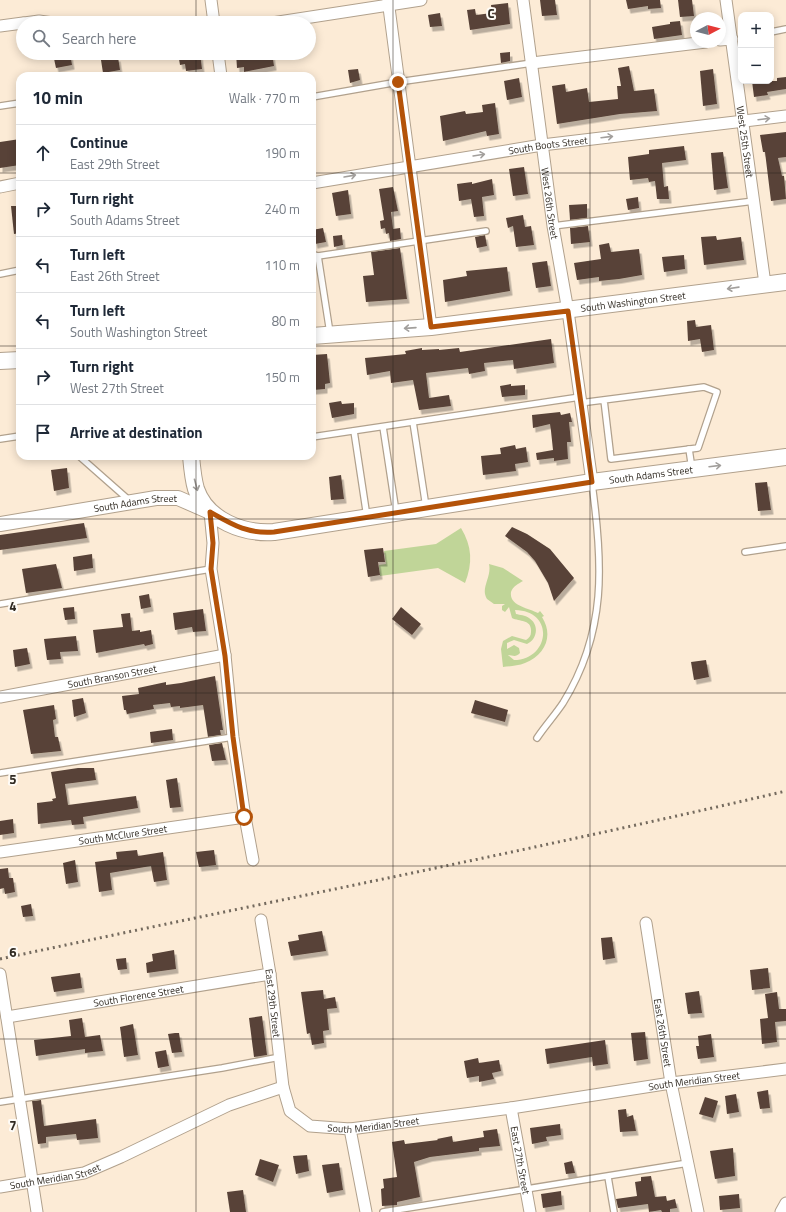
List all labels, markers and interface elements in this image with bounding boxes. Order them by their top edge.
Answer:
text: C [487,3,495,23]
north arrow [690,12,726,48]
map controls [738,12,774,84]
button: + [738,12,774,48]
search box [16,16,316,60]
icon: search [30,27,52,49]
text: Search here [62,27,136,50]
button: − [738,48,774,84]
route end [389,73,407,91]
text: 10 min [32,85,83,111]
text: Walk · 770 m [229,88,300,108]
street label: West 25th Street [733,105,758,179]
one-way arrow [757,115,770,122]
text: Continue [70,131,128,154]
street label: South Boots Street [507,132,589,158]
one-way arrow [600,133,613,141]
icon: ahead [32,142,54,164]
text: 190 m [264,143,300,163]
one-way arrow [472,151,485,159]
text: East 29th Street [70,154,160,174]
street label: West 26th Street [538,166,563,241]
one-way arrow [344,172,357,180]
text: Turn right [70,187,134,210]
icon: right [32,198,54,220]
text: 240 m [264,199,300,219]
text: South Adams Street [70,210,180,230]
text: Turn left [70,243,125,266]
icon: left [32,254,54,276]
text: 110 m [264,255,300,275]
text: East 26th Street [70,266,160,286]
one-way arrow [727,285,740,292]
street label: South Washington Street [580,287,687,315]
text: Turn left [70,299,125,322]
icon: left [32,310,54,332]
text: 80 m [272,311,300,331]
text: South Washington Street [70,322,207,342]
one-way arrow [404,325,417,332]
text: Turn right [70,355,134,378]
icon: right [32,366,54,388]
text: 150 m [264,367,300,387]
text: West 27th Street [70,378,164,398]
text: Arrive at destination [70,421,203,444]
icon: arrive [32,422,54,444]
street label: South Adams Street [608,462,694,487]
one-way arrow [708,462,721,470]
one-way arrow [193,479,200,492]
street label: South Adams Street [92,491,178,516]
text: 4 [9,596,17,616]
street label: South Branson Street [66,660,158,692]
text: 5 [9,769,17,789]
route start [235,808,253,826]
street label: South McClure Street [77,821,169,848]
text: 6 [9,942,17,962]
street label: East 29th Street [262,968,285,1039]
street label: South Florence Street [92,981,185,1010]
street label: East 26th Street [650,997,676,1068]
street label: South Meridian Street [647,1067,741,1094]
street label: South Meridian Street [327,1113,420,1137]
text: 7 [9,1115,17,1135]
street label: East 27th Street [507,1125,534,1196]
street label: South Meridian Street [9,1159,103,1193]

